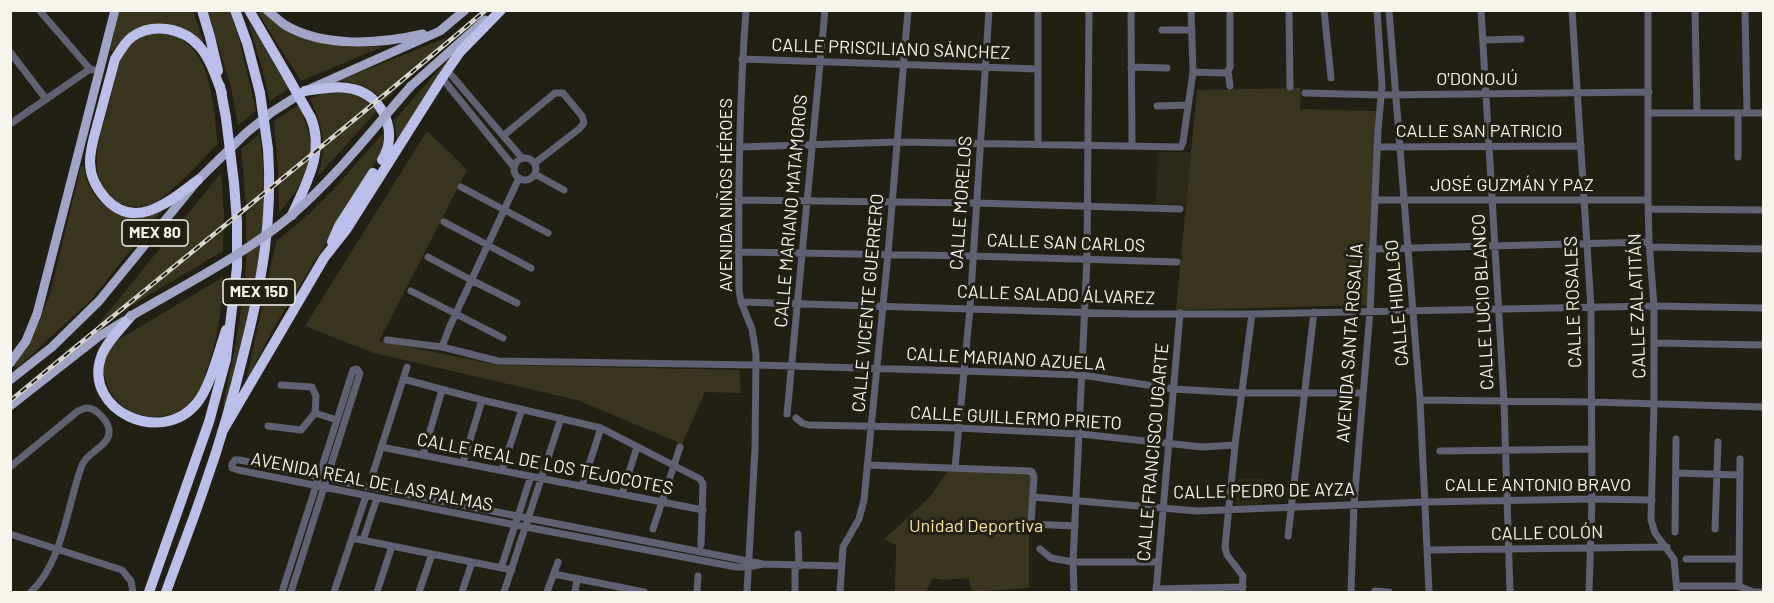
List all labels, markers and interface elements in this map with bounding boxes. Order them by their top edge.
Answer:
street label: CALLE PRISCILIANO SÁNCHEZ [771,34,1011,64]
street label: O'DONOJÚ [1436,68,1518,90]
street label: CALLE MARIANO MATAMOROS [770,94,812,328]
street label: AVENIDA NIÑOS HÉROES [715,98,737,292]
street label: CALLE SAN PATRICIO [1396,120,1562,142]
street label: CALLE MORELOS [946,135,976,271]
street label: JOSÉ GUZMÁN Y PAZ [1430,174,1594,196]
street label: CALLE VICENTE GUERRERO [848,193,888,413]
street label: CALLE LUCIO BLANCO [1468,213,1498,391]
road number: MEX 80 [122,220,188,246]
street label: CALLE SAN CARLOS [986,229,1146,257]
street label: CALLE ZALATITÁN [1624,233,1650,379]
street label: CALLE ROSALES [1560,236,1586,368]
street label: CALLE HIDALGO [1381,239,1413,367]
street label: AVENIDA SANTA ROSALÍA [1332,242,1368,444]
road number: MEX 15D [223,279,295,305]
street label: CALLE SALADO ÁLVAREZ [957,281,1155,309]
street label: CALLE FRANCISCO UGARTE [1133,342,1173,562]
street label: CALLE MARIANO AZUELA [906,343,1106,375]
street label: CALLE GUILLERMO PRIETO [910,402,1122,434]
street label: CALLE REAL DE LOS TEJOCOTES [415,429,675,499]
street label: AVENIDA REAL DE LAS PALMAS [249,448,495,516]
street label: CALLE ANTONIO BRAVO [1445,474,1631,496]
street label: CALLE PEDRO DE AYZA [1173,479,1355,503]
park label: Unidad Deportiva [909,515,1043,537]
street label: CALLE COLÓN [1491,521,1603,545]

